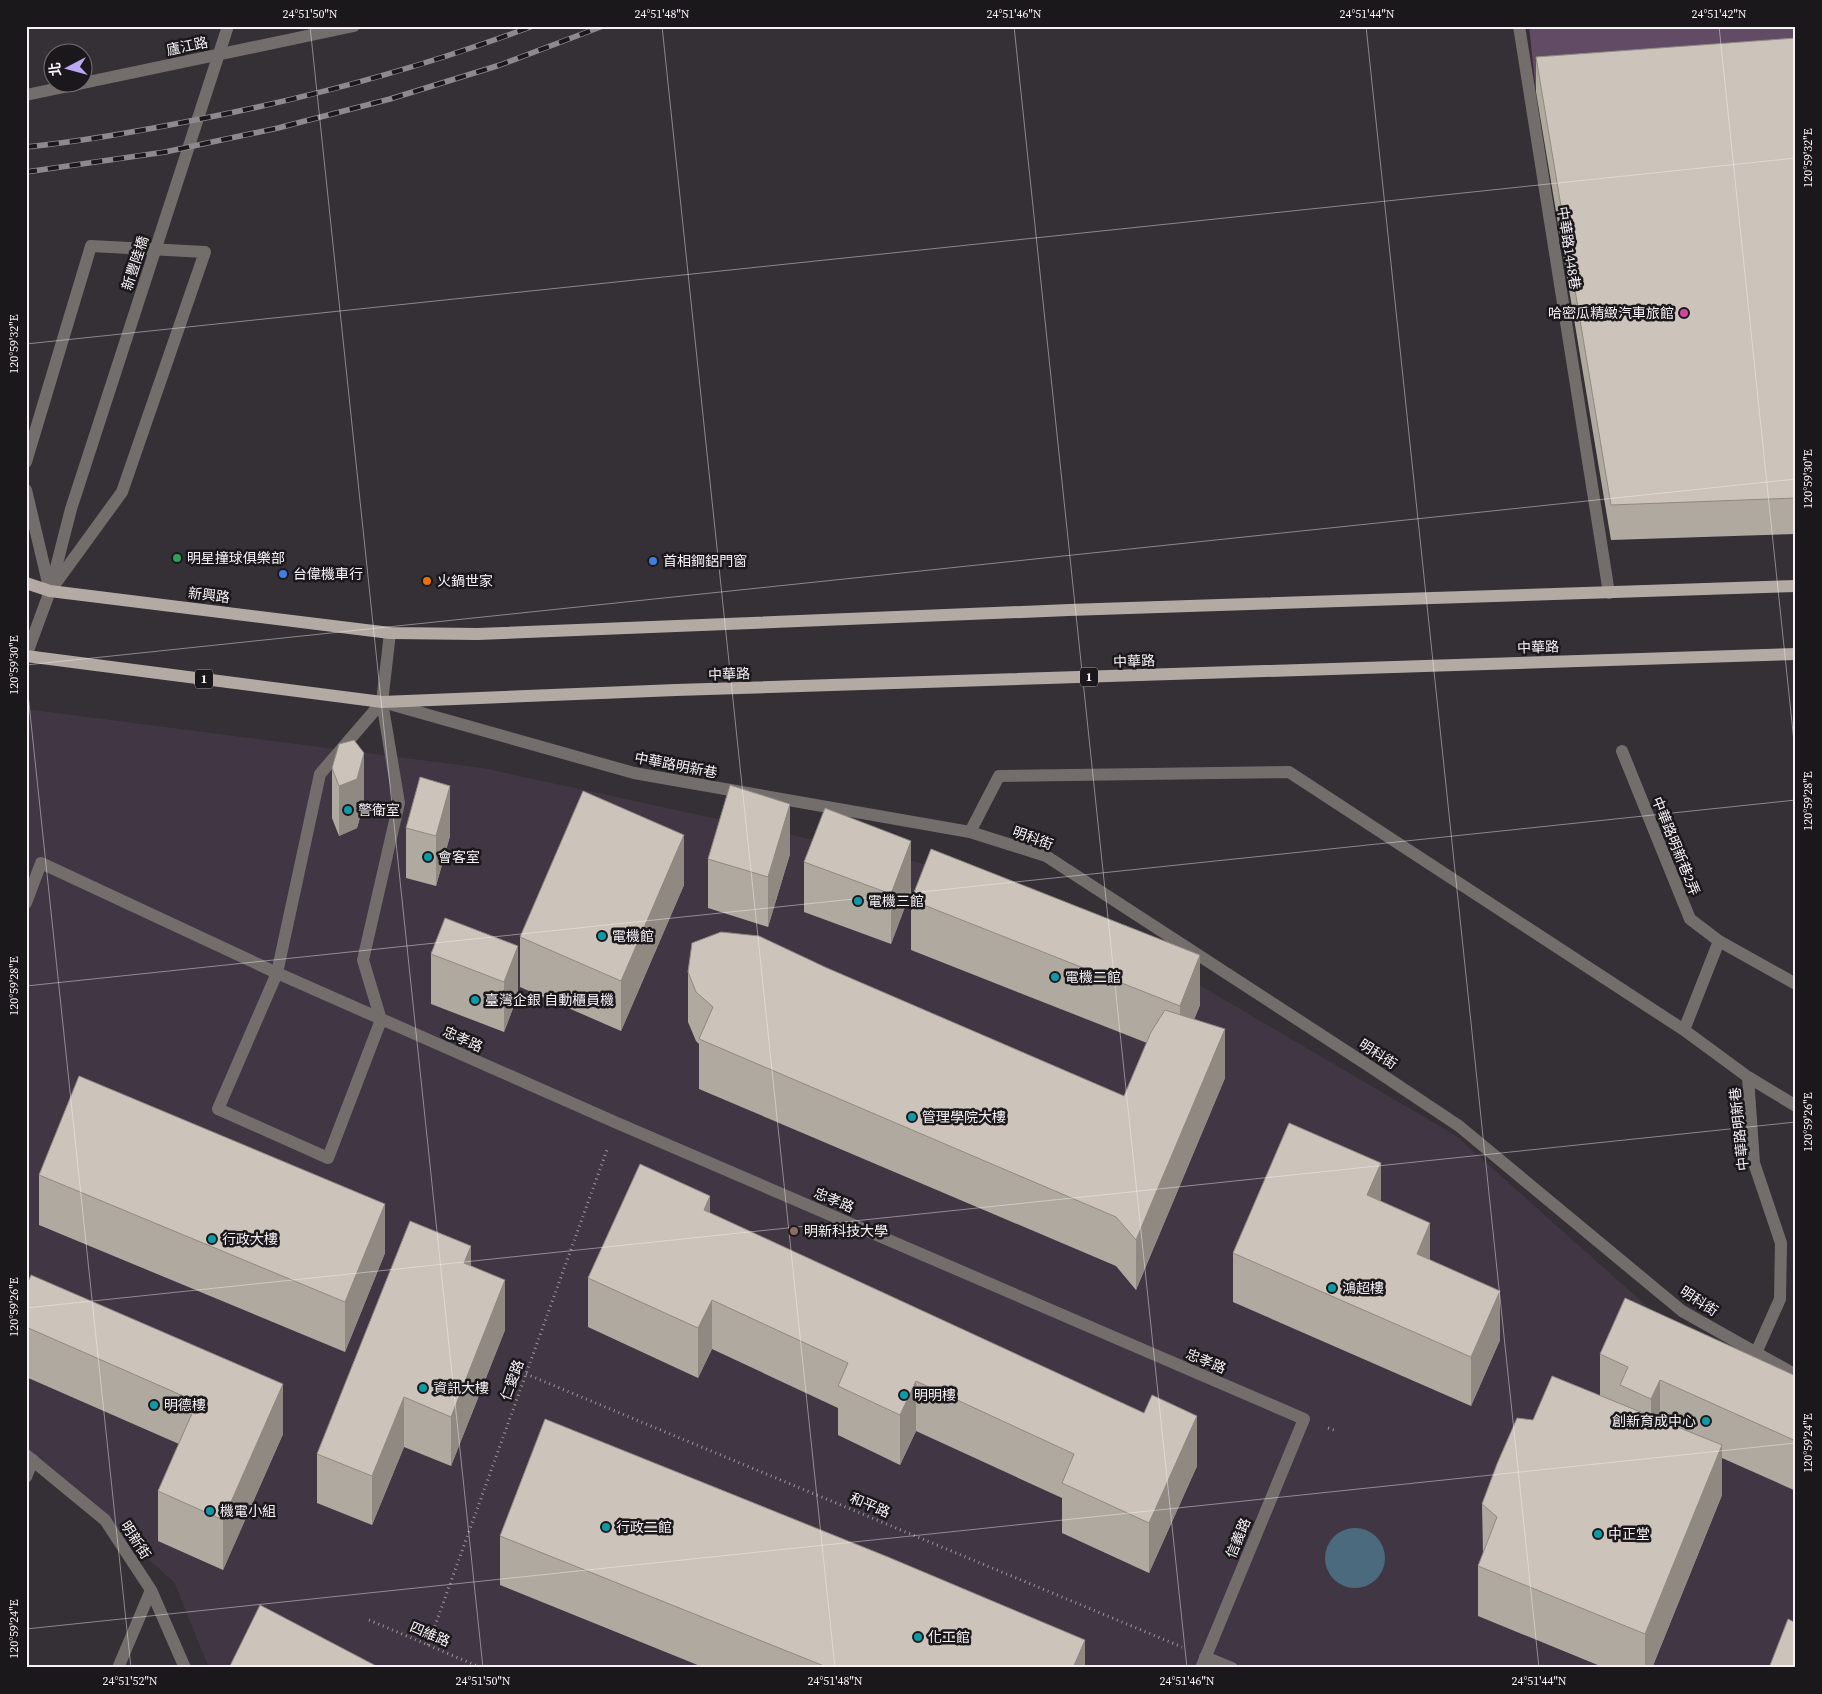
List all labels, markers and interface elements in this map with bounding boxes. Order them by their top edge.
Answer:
text: 24°51'50"N [282,6,338,22]
text: 24°51'48"N [634,6,690,22]
text: 24°51'46"N [986,6,1042,22]
text: 24°51'44"N [1339,6,1395,22]
text: 24°51'42"N [1691,6,1747,22]
street label: 廬江路 [164,32,210,60]
north arrow [42,42,92,92]
text: 北 [44,61,66,77]
text: 120°59'32"E [1800,128,1816,188]
street label: 中華路1448巷 [1553,205,1585,291]
street label: 新豐陸橋 [117,233,153,293]
place label: 哈密瓜精緻汽車旅館 [1548,303,1674,323]
marker: 哈密瓜精緻汽車旅館 [1678,307,1690,319]
text: 120°59'32"E [6,314,22,374]
text: 120°59'30"E [1800,449,1816,509]
place label: 明星撞球俱樂部 [187,548,285,568]
place label: 首相鋼鋁門窗 [663,551,747,571]
marker: 明星撞球俱樂部 [171,552,183,564]
marker: 首相鋼鋁門窗 [647,555,659,567]
place label: 台偉機車行 [293,564,363,584]
marker: 台偉機車行 [277,568,289,580]
place label: 火鍋世家 [437,571,493,591]
marker: 火鍋世家 [421,575,433,587]
street label: 新興路 [187,583,231,607]
text: 120°59'30"E [6,635,22,695]
street label: 中華路 [1517,636,1559,658]
street label: 中華路 [1113,650,1155,672]
street label: 中華路 [708,663,750,685]
road number: 1 [1080,668,1098,686]
road number: 1 [195,670,213,689]
street label: 中華路明新巷 [633,747,719,783]
text: 120°59'28"E [1800,771,1816,831]
street label: 中華路明新巷2弄 [1647,794,1705,898]
place label: 警衛室 [358,800,400,820]
marker: 警衛室 [342,804,354,816]
street label: 明科街 [1010,821,1056,855]
place label: 會客室 [438,847,480,867]
marker: 會客室 [422,851,434,863]
place label: 電機三館 [868,891,924,911]
marker: 電機三館 [852,895,864,907]
place label: 電機館 [612,926,654,946]
marker: 電機館 [596,930,608,942]
text: 120°59'28"E [6,956,22,1016]
place label: 電機二館 [1065,967,1121,987]
marker: 電機二館 [1049,971,1061,983]
place label: 臺灣企銀 自動櫃員機 [485,990,614,1010]
marker: 臺灣企銀 自動櫃員機 [469,994,481,1006]
street label: 忠孝路 [440,1021,486,1057]
street label: 明科街 [1355,1034,1401,1074]
street label: 中華路明新巷 [1725,1086,1753,1172]
text: 120°59'26"E [1800,1092,1816,1152]
place label: 管理學院大樓 [922,1107,1006,1127]
marker: 管理學院大樓 [906,1111,918,1123]
street label: 忠孝路 [811,1183,857,1217]
place label: 明新科技大學 [804,1221,888,1241]
marker: 明新科技大學 [788,1225,800,1237]
place label: 行政大樓 [222,1229,278,1249]
marker: 行政大樓 [206,1233,218,1245]
text: 120°59'26"E [6,1277,22,1337]
place label: 鴻超樓 [1342,1278,1384,1298]
street label: 明科街 [1676,1281,1722,1321]
marker: 鴻超樓 [1326,1282,1338,1294]
street label: 忠孝路 [1183,1344,1229,1378]
street label: 仁愛路 [495,1357,529,1403]
place label: 資訊大樓 [433,1378,489,1398]
marker: 資訊大樓 [417,1382,429,1394]
place label: 明明樓 [914,1385,956,1405]
marker: 明明樓 [898,1389,910,1401]
place label: 明德樓 [164,1395,206,1415]
marker: 明德樓 [148,1399,160,1411]
place label: 創新育成中心 [1612,1411,1696,1431]
text: 120°59'24"E [1800,1413,1816,1473]
marker: 創新育成中心 [1700,1415,1712,1427]
street label: 和平路 [847,1488,893,1522]
place label: 機電小組 [220,1501,276,1521]
marker: 機電小組 [204,1505,216,1517]
street label: 信義路 [1221,1515,1255,1561]
street label: 明新街 [116,1517,156,1563]
place label: 行政二館 [616,1517,672,1537]
marker: 行政二館 [600,1521,612,1533]
place label: 中正堂 [1608,1524,1650,1544]
marker: 中正堂 [1592,1528,1604,1540]
text: 120°59'24"E [6,1599,22,1659]
street label: 四維路 [407,1617,453,1651]
place label: 化工館 [928,1627,970,1647]
marker: 化工館 [912,1631,924,1643]
text: 24°51'52"N [102,1673,158,1689]
text: 24°51'50"N [455,1673,511,1689]
text: 24°51'48"N [807,1673,863,1689]
text: 24°51'46"N [1159,1673,1215,1689]
text: 24°51'44"N [1511,1673,1567,1689]

